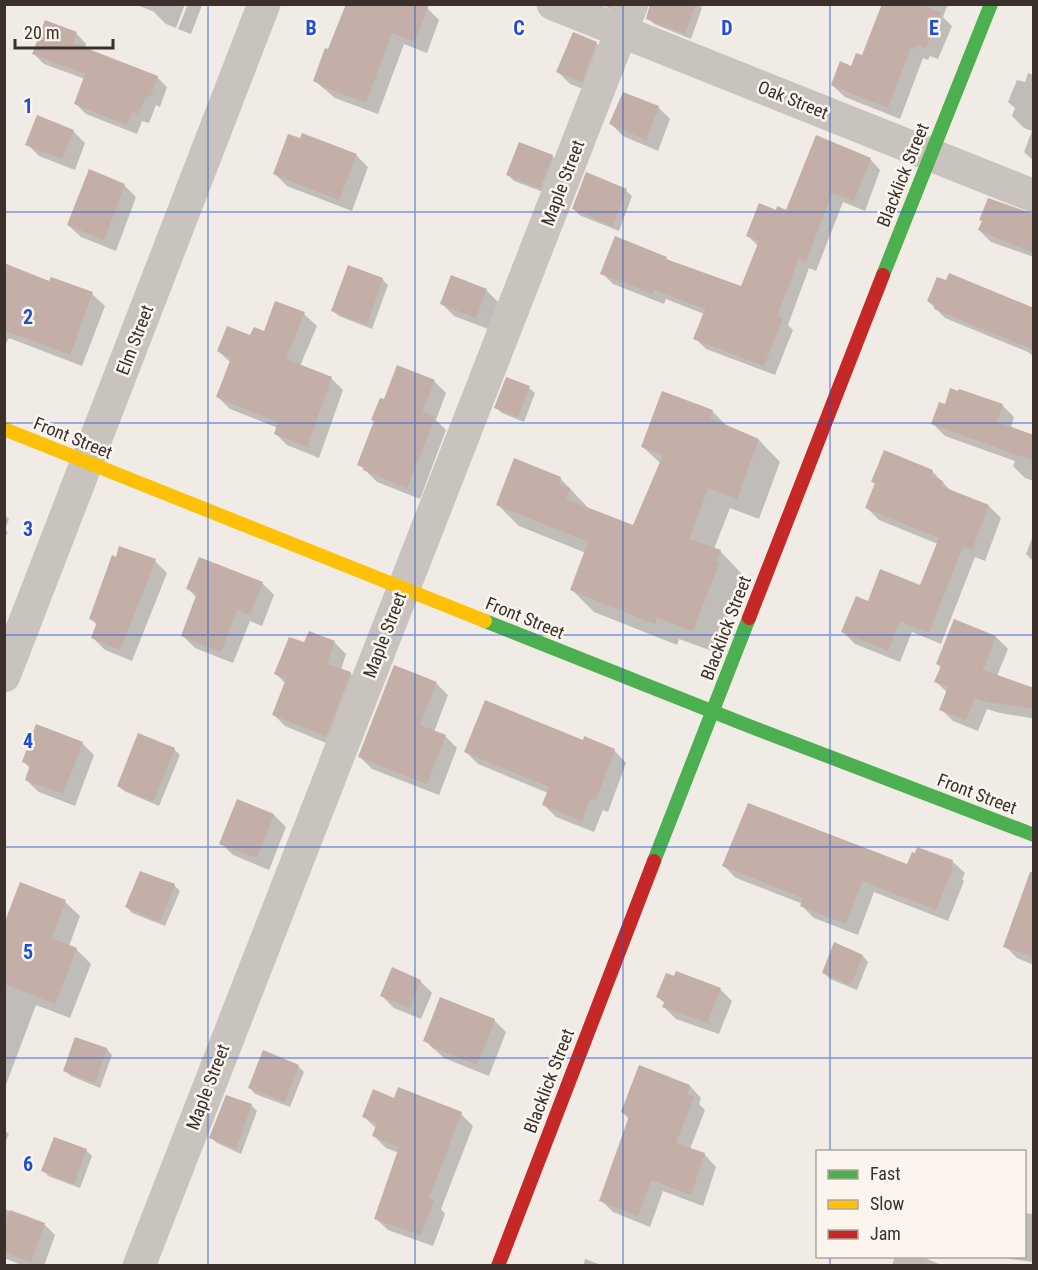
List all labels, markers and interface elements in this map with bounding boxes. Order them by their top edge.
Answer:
scale bar [15,12,112,50]
text: B [305,16,317,40]
text: C [513,16,525,40]
text: D [721,16,733,40]
text: E [929,16,939,40]
text: 20 m [24,22,59,43]
street label: Oak Street [755,76,831,123]
text: 1 [23,94,33,118]
street label: Blacklick Street [872,120,933,230]
street label: Maple Street [537,137,588,229]
street label: Elm Street [112,302,157,378]
text: 2 [23,305,33,329]
street label: Front Street [31,412,116,463]
text: 3 [23,517,33,541]
street label: Blacklick Street [696,573,755,683]
street label: Maple Street [359,589,410,681]
street label: Front Street [483,592,568,643]
text: 4 [23,729,33,753]
street label: Front Street [935,769,1020,818]
text: 5 [23,940,33,964]
street label: Blacklick Street [519,1026,578,1136]
street label: Maple Street [182,1041,233,1133]
legend [816,1150,1026,1258]
text: 6 [23,1152,33,1176]
text: Fast [870,1163,901,1184]
text: Slow [870,1193,905,1214]
text: Jam [870,1223,901,1244]

